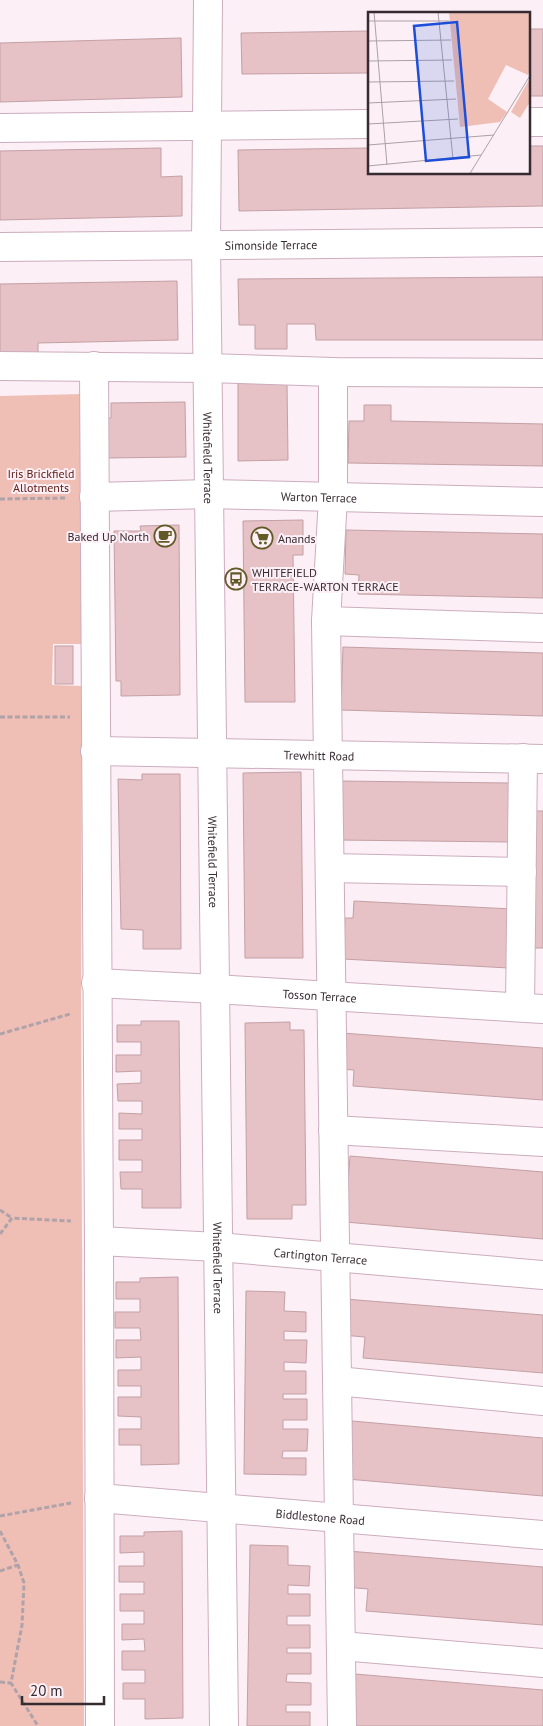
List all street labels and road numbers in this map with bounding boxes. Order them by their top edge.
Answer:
street label: Simonside Terrace [225,237,317,252]
street label: Whitefield Terrace [201,412,217,504]
street label: Warton Terrace [281,488,357,505]
street label: Trewhitt Road [283,747,355,763]
street label: Whitefield Terrace [205,816,222,908]
street label: Tosson Terrace [282,986,357,1005]
street label: Whitefield Terrace [210,1222,226,1314]
street label: Cartington Terrace [273,1244,368,1267]
street label: Biddlestone Road [275,1505,365,1528]

